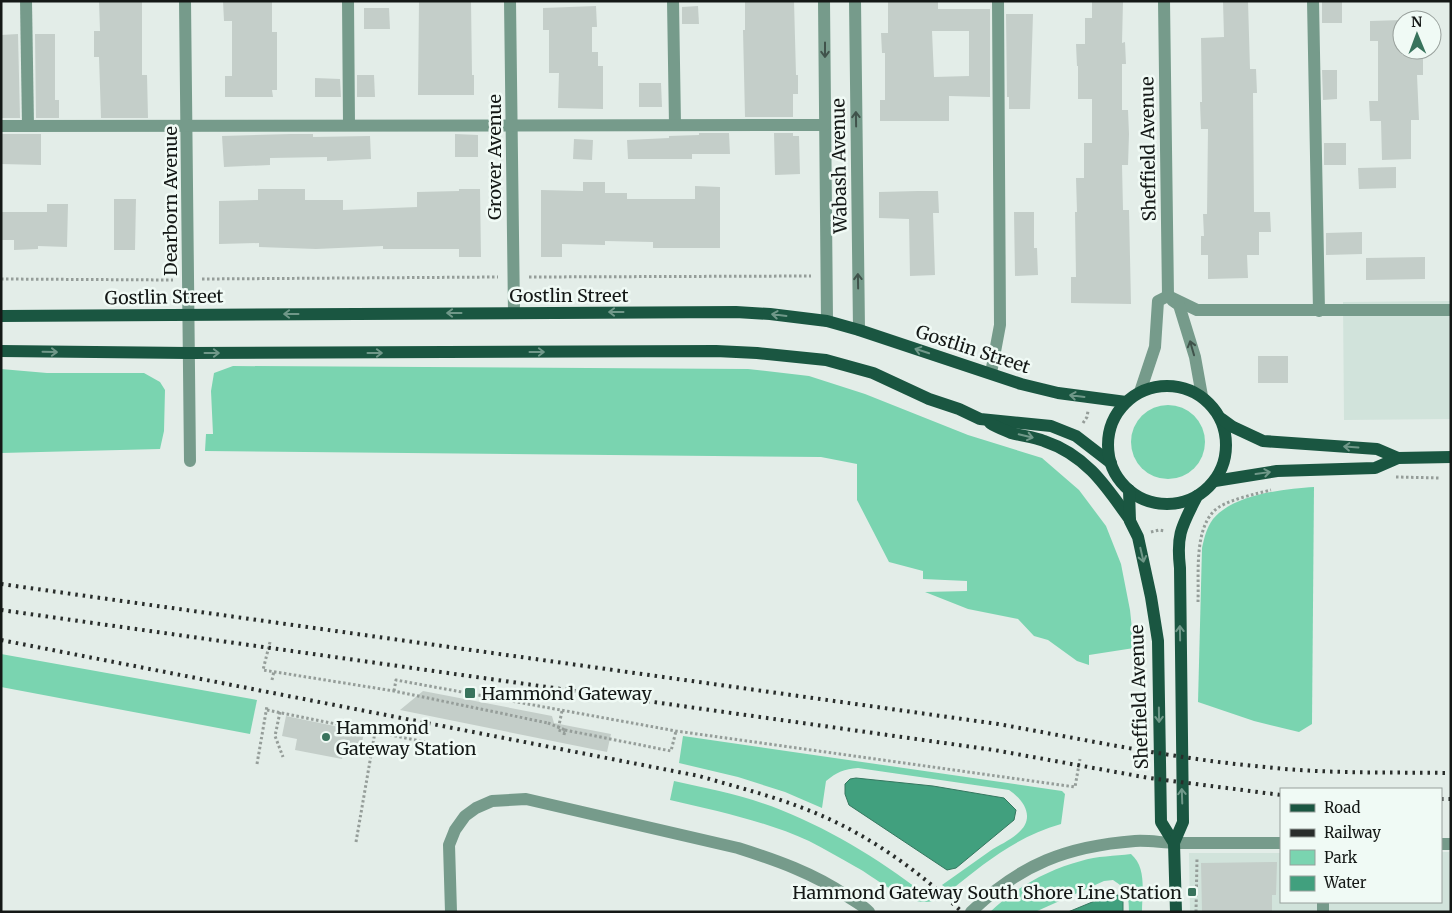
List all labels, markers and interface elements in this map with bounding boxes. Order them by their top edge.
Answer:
north arrow [1392,10,1442,60]
text: N [1411,13,1422,31]
one-way arrow [820,42,830,58]
street label: Sheffield Avenue [1135,76,1161,222]
street label: Grover Avenue [483,94,506,220]
street label: Wabash Avenue [826,98,852,235]
one-way arrow [851,111,861,128]
street label: Dearborn Avenue [159,126,182,276]
one-way arrow [853,274,863,290]
street label: Gostlin Street [104,284,224,310]
street label: Gostlin Street [510,284,628,307]
one-way arrow [446,308,462,318]
one-way arrow [609,308,625,317]
one-way arrow [284,309,300,319]
one-way arrow [771,310,787,320]
street label: Gostlin Street [913,320,1033,378]
one-way arrow [1187,341,1197,357]
one-way arrow [914,345,930,355]
one-way arrow [42,347,58,357]
one-way arrow [529,347,545,357]
one-way arrow [204,348,220,358]
one-way arrow [366,348,383,358]
one-way arrow [1070,391,1086,401]
one-way arrow [1017,432,1033,441]
one-way arrow [1343,443,1359,452]
one-way arrow [1255,468,1271,478]
one-way arrow [1138,546,1147,562]
street label: Sheffield Avenue [1125,624,1153,770]
one-way arrow [1176,626,1185,642]
place label: Hammond Gateway [481,682,652,705]
marker: Hammond Gateway [463,686,477,700]
one-way arrow [1154,707,1164,723]
place label: Hammond Gateway Station [336,716,477,760]
marker: Hammond Gateway Station [320,731,332,743]
one-way arrow [1178,788,1187,804]
legend [1280,788,1442,903]
text: Road [1324,798,1360,817]
text: Railway [1324,823,1381,842]
text: Park [1324,848,1358,867]
text: Water [1323,873,1367,892]
place label: Hammond Gateway South Shore Line Station [792,881,1182,904]
marker: Hammond Gateway South Shore Line Station [1186,886,1198,898]

